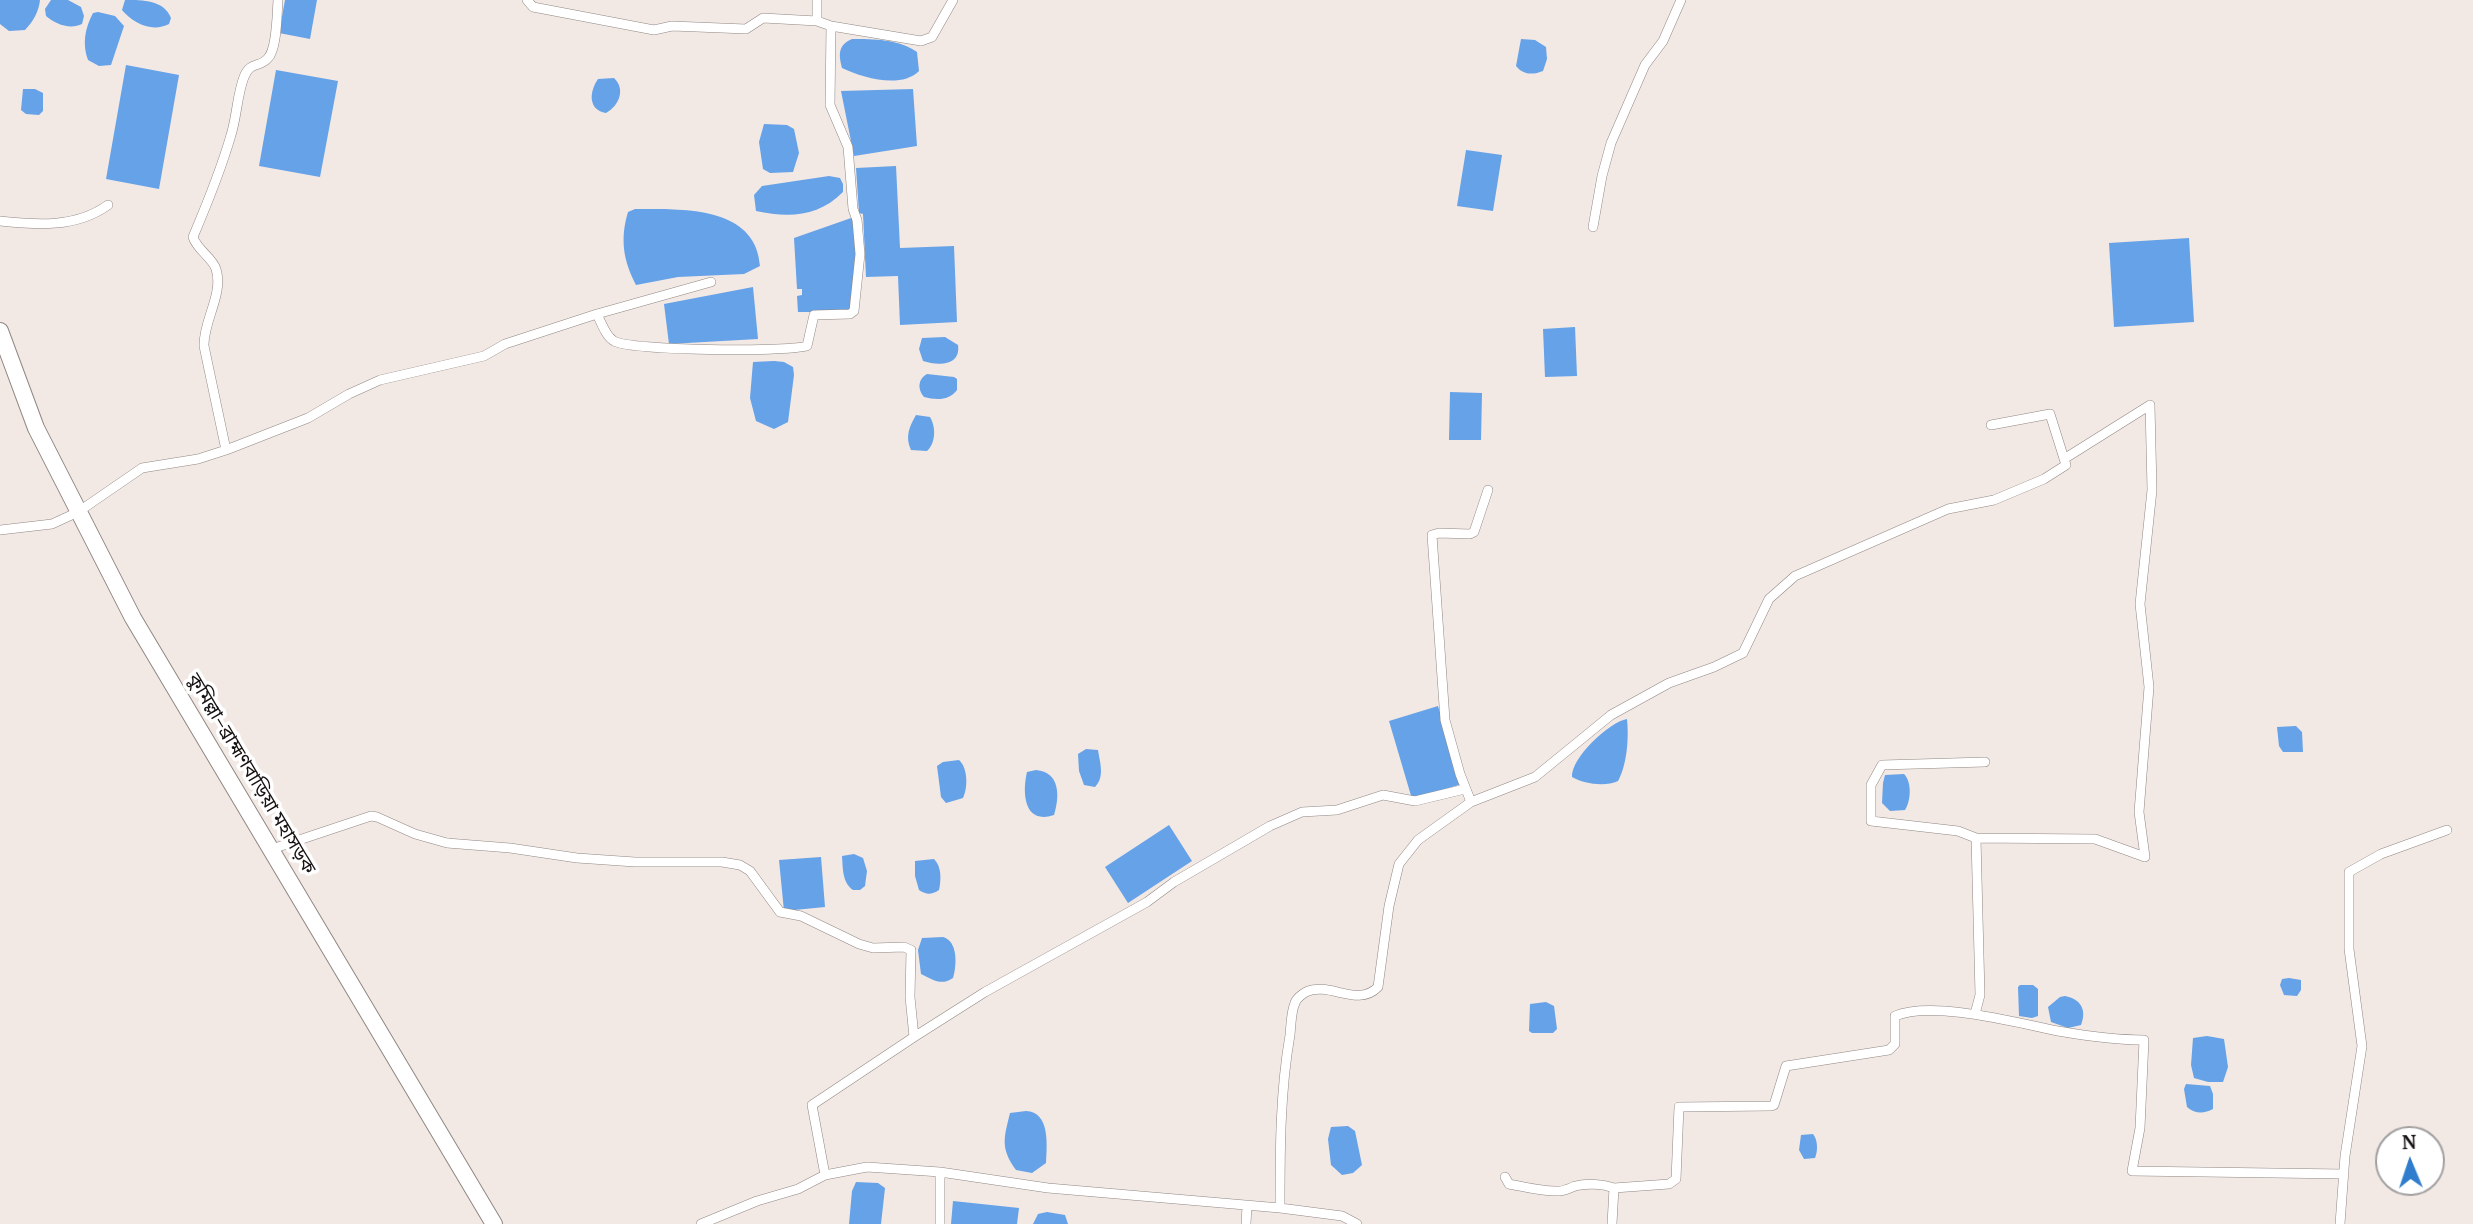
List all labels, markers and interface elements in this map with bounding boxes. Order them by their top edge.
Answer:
street label: কুমিল্লা–ব্রাহ্মণবাড়িয়া মহাসড়ক [182,670,320,878]
north arrow [2375,1126,2445,1196]
text: N [2402,1129,2417,1154]

